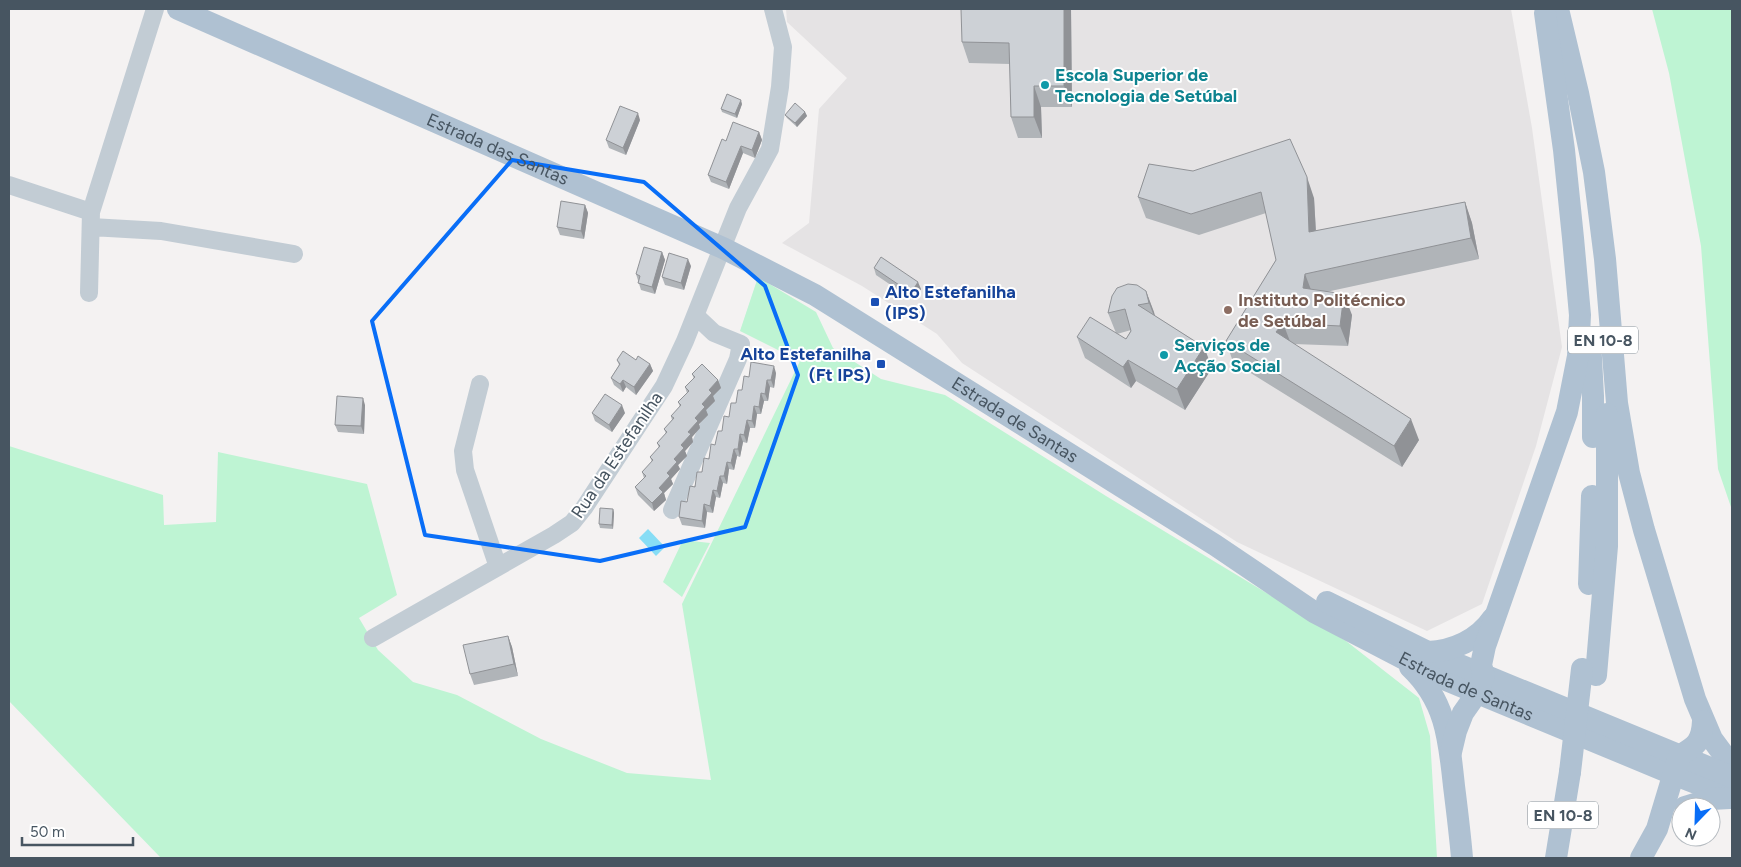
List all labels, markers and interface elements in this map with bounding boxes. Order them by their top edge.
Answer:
place label: Escola Superior de Tecnologia de Setúbal [1055,64,1237,107]
marker: Escola Superior de Tecnologia de Setúbal [1039,79,1051,91]
street label: Estrada das Santas [423,108,572,190]
place label: Alto Estefanilha (IPS) [885,281,1016,324]
place label: Instituto Politécnico de Setúbal [1238,289,1405,332]
marker: Alto Estefanilha (IPS) [869,296,881,308]
marker: Instituto Politécnico de Setúbal [1222,304,1234,316]
road number: EN 10-8 [1568,326,1638,354]
place label: Serviços de Acção Social [1174,334,1281,377]
place label: Alto Estefanilha (Ft IPS) [740,343,871,386]
marker: Serviços de Acção Social [1158,349,1170,361]
marker: Alto Estefanilha (Ft IPS) [875,358,887,370]
street label: Estrada de Santas [948,372,1082,468]
street label: Rua da Estefanilha [567,388,667,522]
street label: Estrada de Santas [1395,647,1536,726]
north arrow [1671,797,1721,847]
road number: EN 10-8 [1528,802,1598,828]
scale bar [22,814,134,846]
text: 50 m [30,823,65,841]
text: N [1683,824,1699,843]

